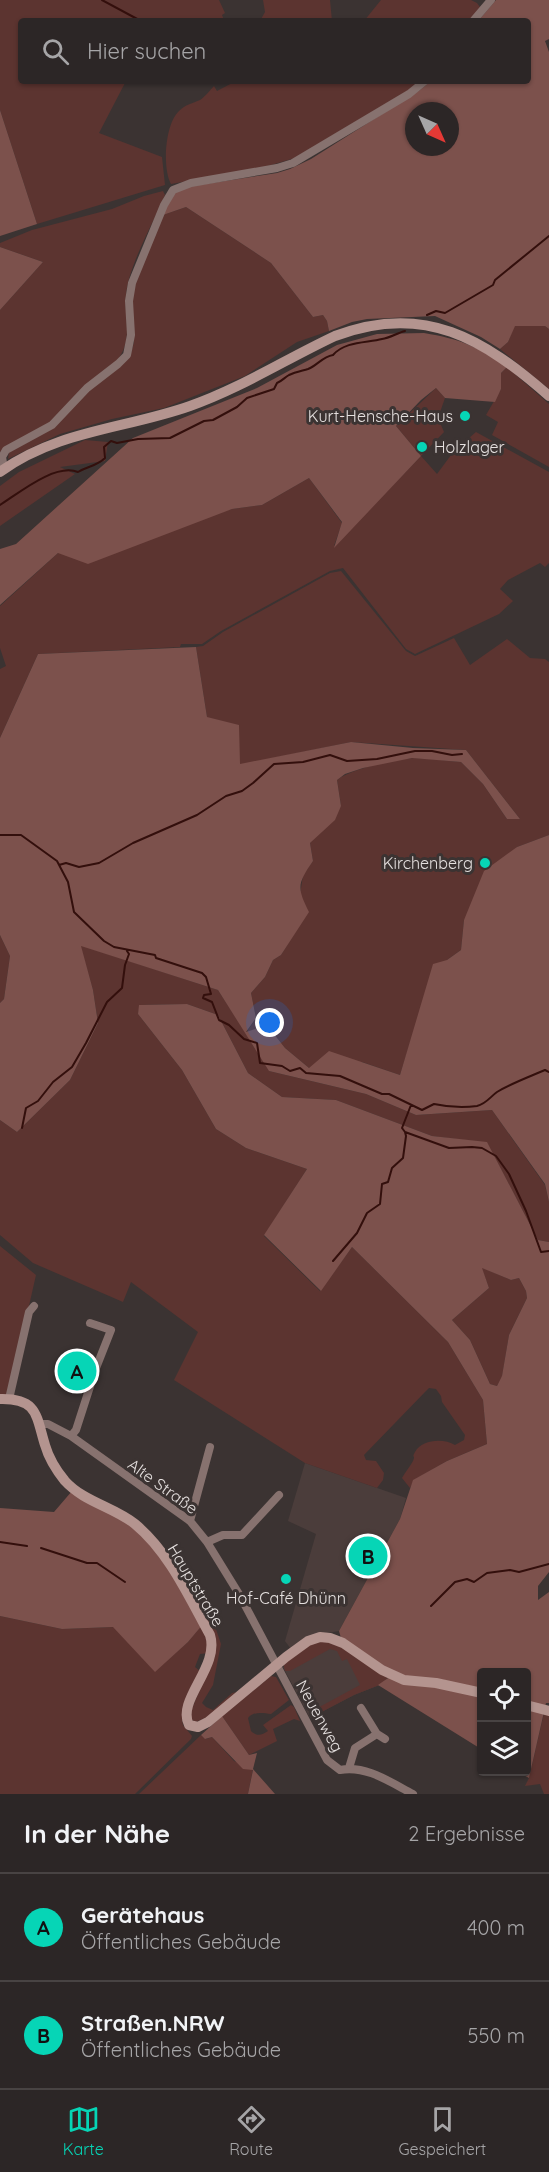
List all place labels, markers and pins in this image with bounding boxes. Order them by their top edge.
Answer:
place label: Kurt-Hensche-Haus [308,406,453,426]
marker: Kurt-Hensche-Haus [458,409,472,423]
place label: Holzlager [434,437,505,457]
marker: Holzlager [415,440,429,454]
place label: Kirchenberg [383,853,473,873]
marker: Kirchenberg [478,856,492,870]
pin: A [58,1348,97,1394]
pin: B [348,1534,388,1578]
marker: Hof-Café Dhünn [279,1572,293,1586]
place label: Hof-Café Dhünn [226,1588,346,1608]

